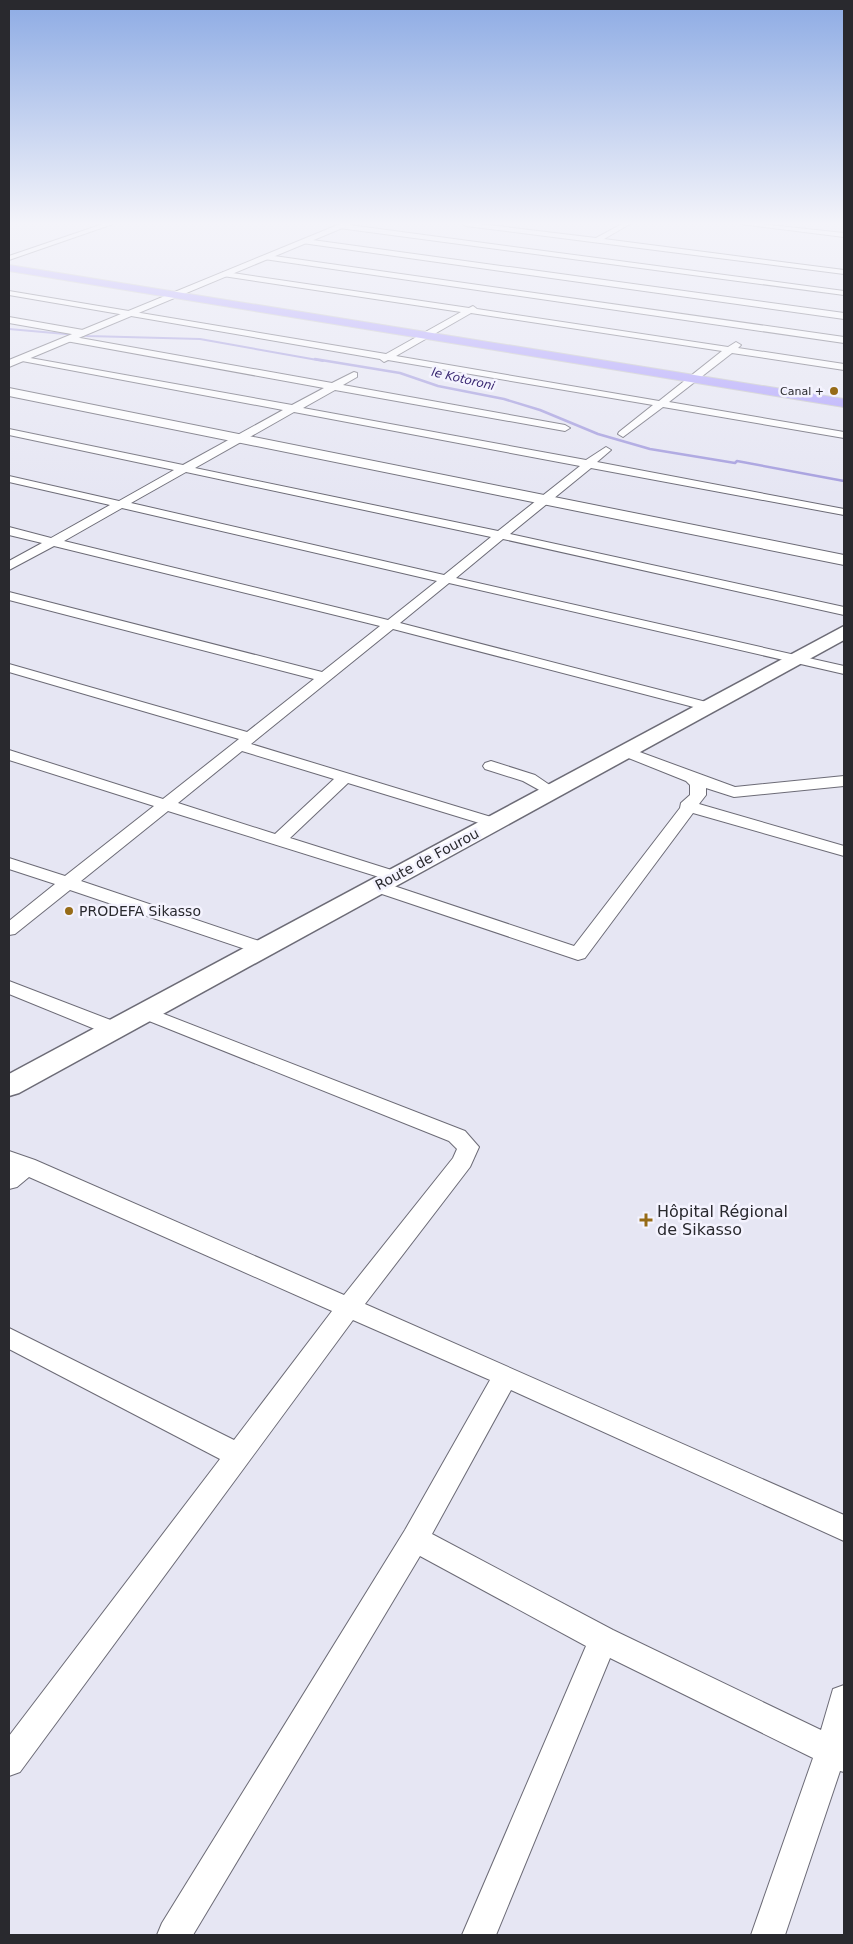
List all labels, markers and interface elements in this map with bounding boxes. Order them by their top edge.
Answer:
water label: le Kotoroni [430,365,497,393]
place label: Canal + [780,385,824,398]
marker: Canal + [828,385,840,397]
street label: Route de Fourou [373,825,481,893]
place label: PRODEFA Sikasso [79,903,201,919]
marker: PRODEFA Sikasso [63,905,75,917]
place label: Hôpital Régional de Sikasso [657,1202,788,1239]
marker: Hôpital Régional de Sikasso [639,1213,653,1227]

